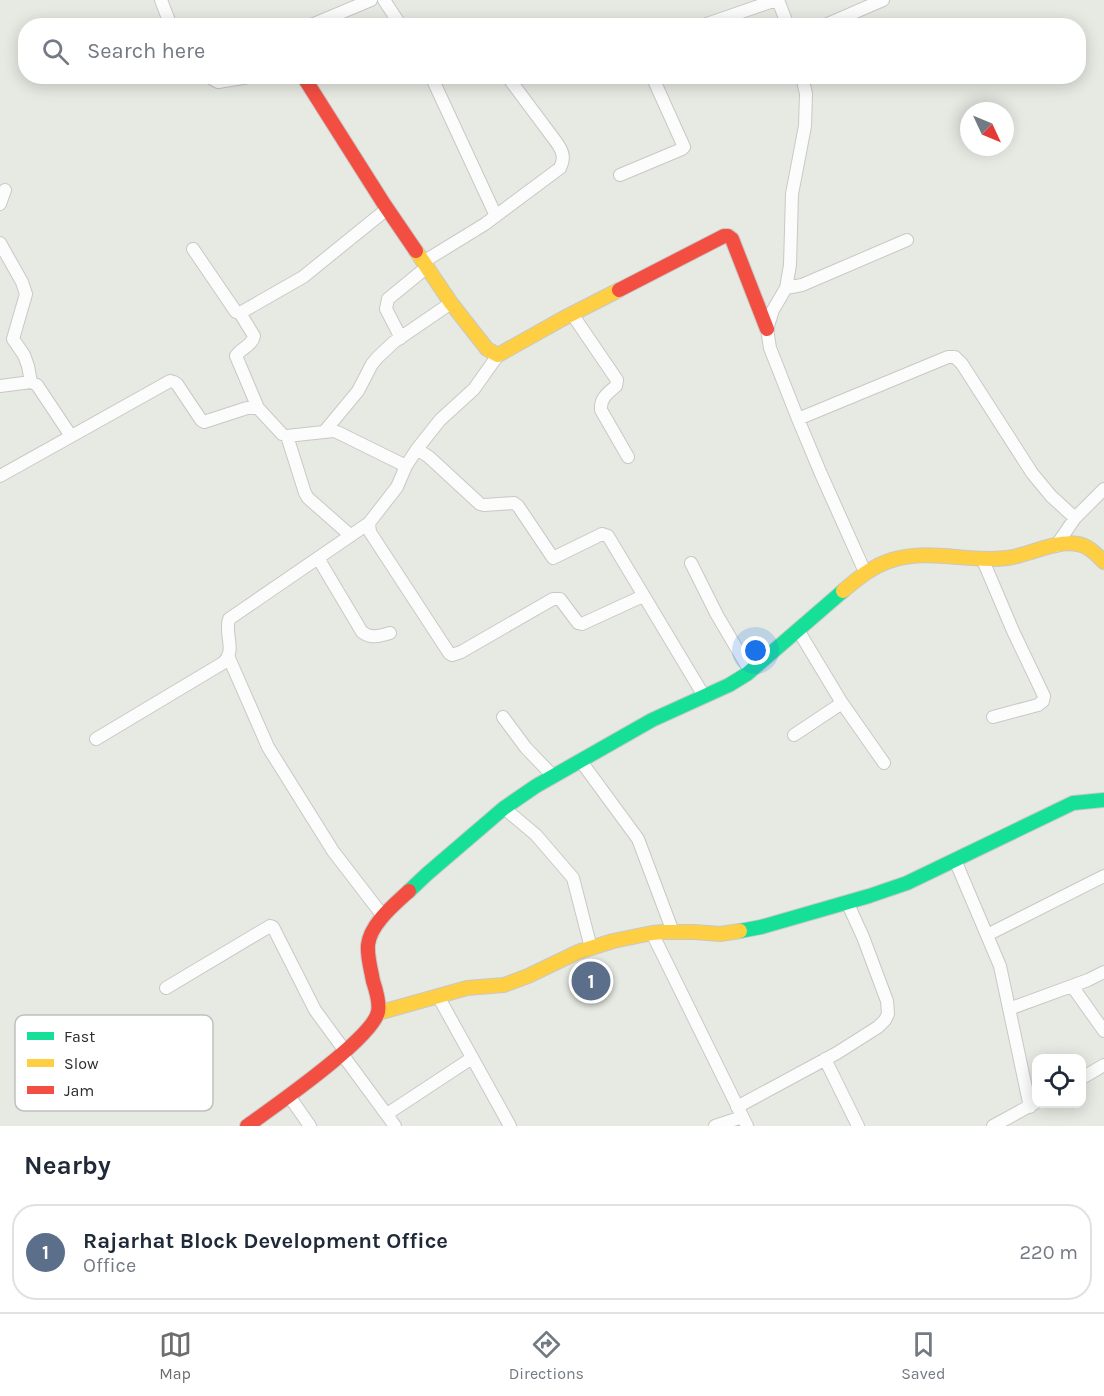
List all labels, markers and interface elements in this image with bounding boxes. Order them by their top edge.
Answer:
search box [18,18,1086,84]
icon: search [39,35,72,68]
text: Search here [87,38,205,64]
north arrow [960,102,1014,156]
your location [741,636,770,665]
pin: 1 [572,958,610,1004]
legend [15,1015,213,1111]
text: Fast [64,1027,95,1046]
text: Slow [64,1054,99,1073]
map controls [1032,1054,1086,1108]
button: locate [1032,1054,1086,1108]
text: Jam [64,1081,94,1100]
text: Nearby [24,1150,111,1181]
text: Rajarhat Block Development Office [83,1228,448,1254]
text: 1 [42,1241,49,1264]
text: 220 m [1019,1241,1078,1264]
text: Office [83,1254,136,1277]
tab: Map [159,1328,192,1383]
tab: Directions [509,1328,584,1383]
tab: Saved [901,1328,945,1383]

